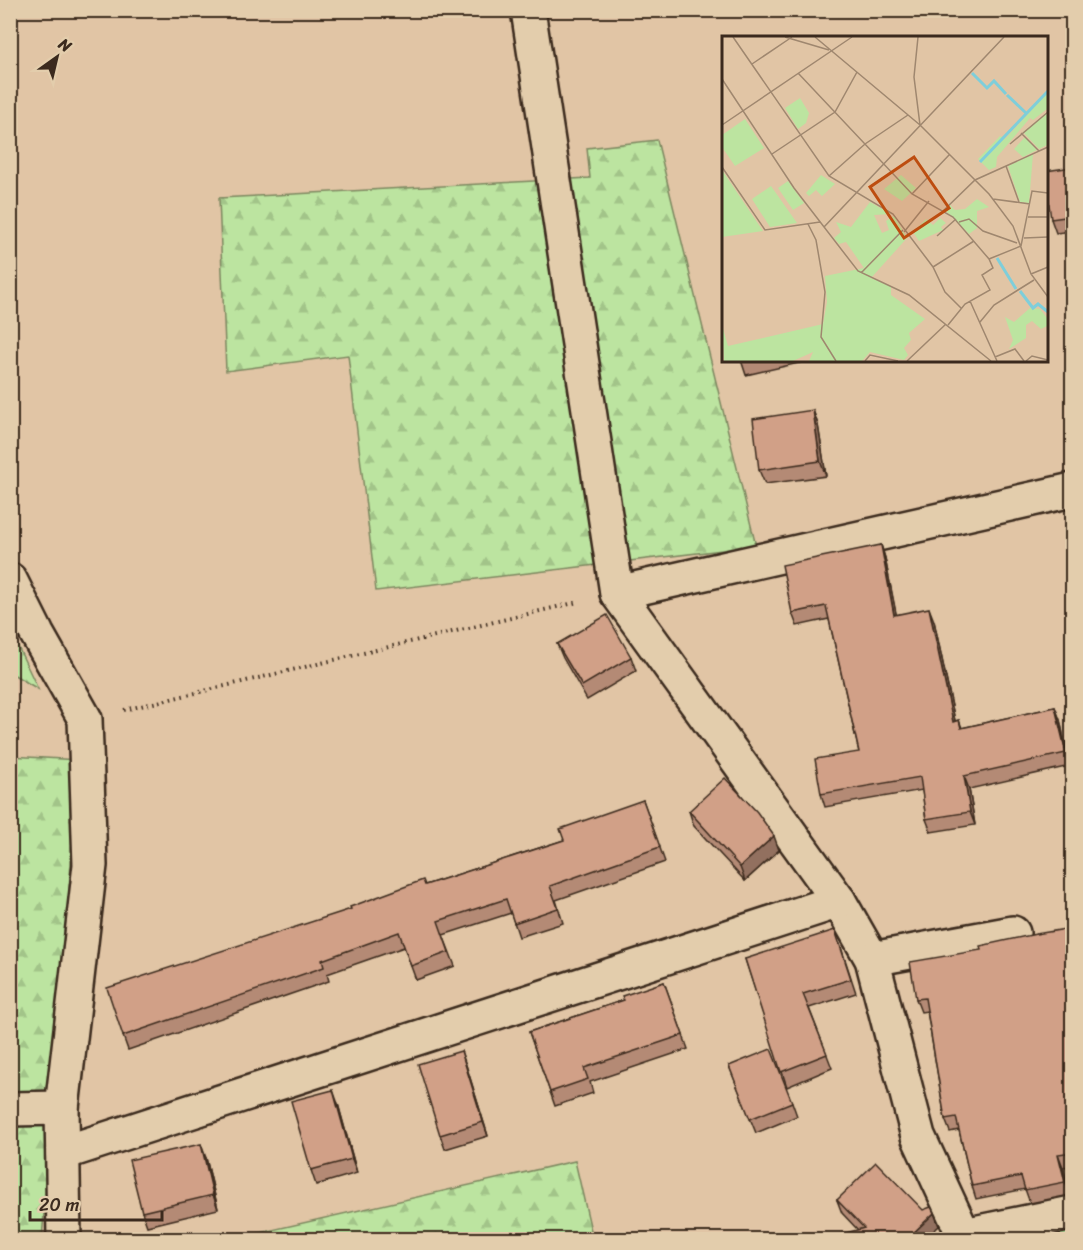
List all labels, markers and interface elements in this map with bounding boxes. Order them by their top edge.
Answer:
north arrow [27,27,87,87]
text: N [52,29,79,61]
inset map [722,36,1047,362]
scale bar [30,1184,162,1222]
text: 20 m [39,1189,79,1221]

